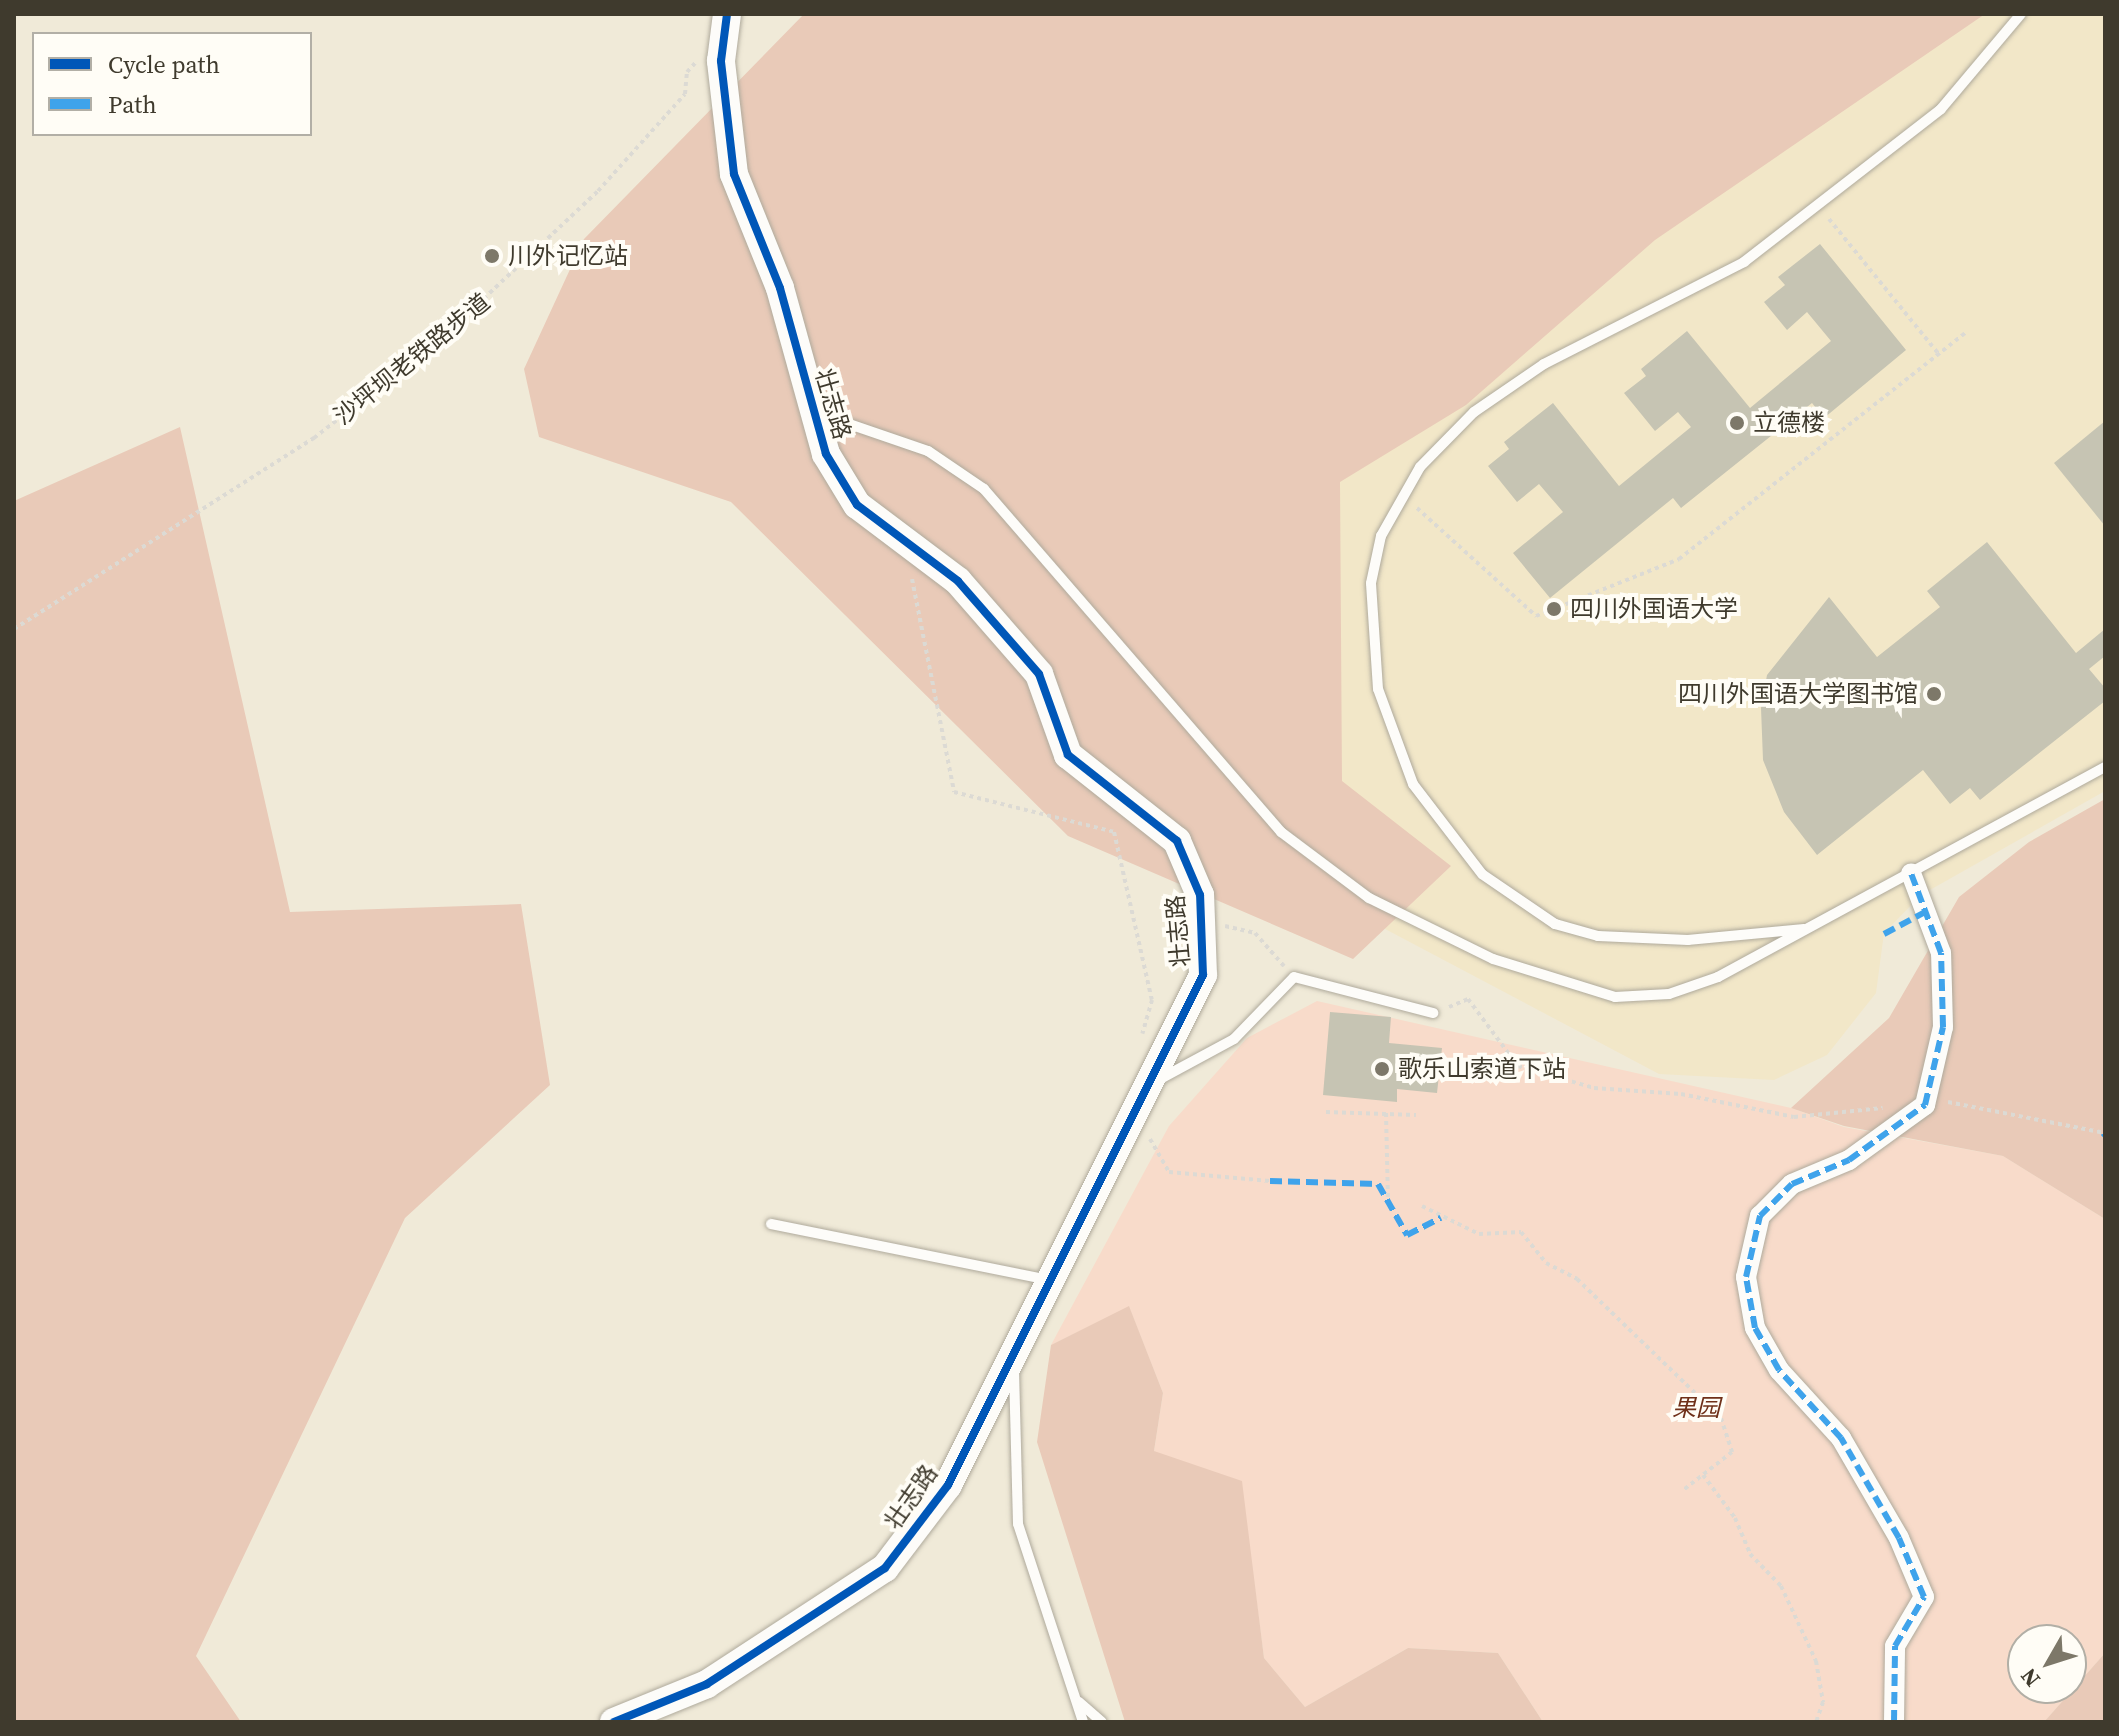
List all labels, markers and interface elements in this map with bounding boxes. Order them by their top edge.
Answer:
legend [32,32,312,136]
text: Cycle path [108,48,220,81]
text: Path [108,88,157,121]
place label: 川外记忆站 [508,242,628,270]
marker: 川外记忆站 [483,247,501,265]
street label: 沙坪坝老铁路步道 [328,287,496,431]
street label: 壮志路 [809,365,857,443]
place label: 立德楼 [1753,409,1825,437]
marker: 立德楼 [1728,414,1746,432]
place label: 四川外国语大学 [1570,595,1738,623]
marker: 四川外国语大学 [1545,600,1563,618]
place label: 四川外国语大学图书馆 [1678,680,1918,708]
marker: 四川外国语大学图书馆 [1925,685,1943,703]
street label: 壮志路 [1161,894,1195,968]
place label: 歌乐山索道下站 [1398,1055,1566,1083]
marker: 歌乐山索道下站 [1373,1060,1391,1078]
park label: 果园 [1672,1394,1720,1422]
street label: 壮志路 [879,1459,943,1535]
north arrow [2007,1624,2087,1704]
text: N [2013,1662,2047,1694]

